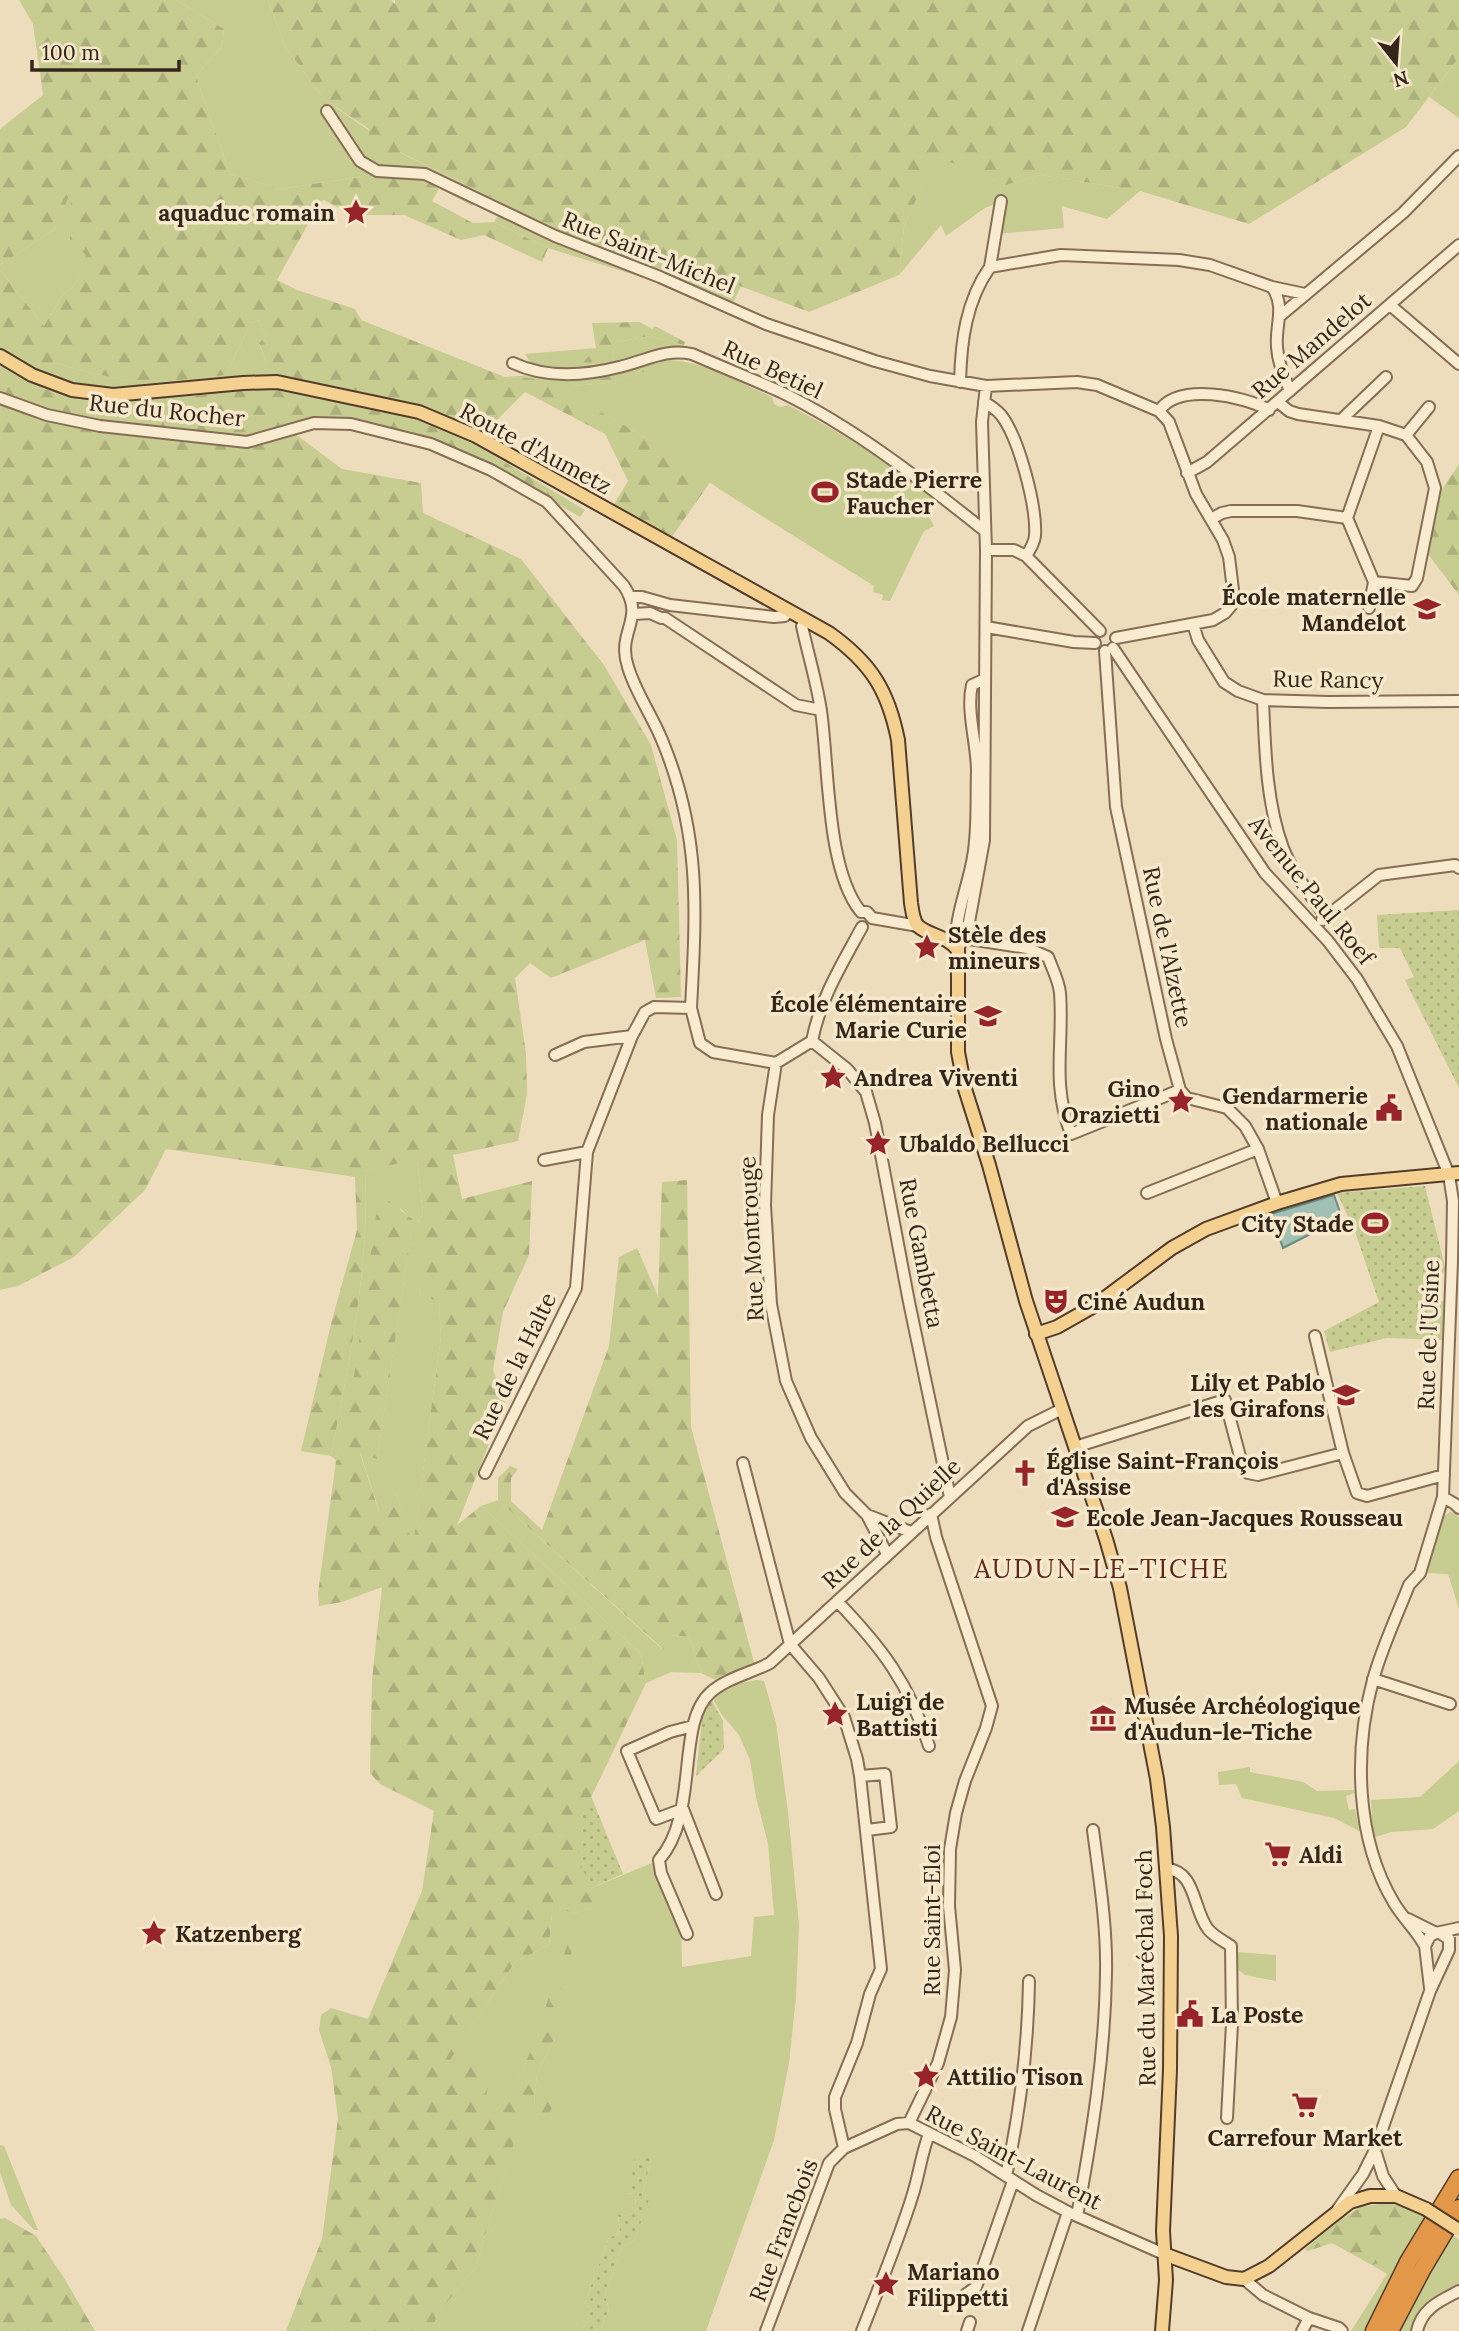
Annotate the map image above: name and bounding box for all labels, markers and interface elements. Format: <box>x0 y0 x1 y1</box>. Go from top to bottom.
scale bar <box>32 28 178 72</box>
north arrow <box>1361 28 1431 98</box>
text: 100 m <box>42 39 100 66</box>
text: N <box>1390 66 1412 93</box>
place icon: aquaduc romain <box>341 197 371 227</box>
place label: aquaduc romain <box>158 198 335 227</box>
street label: Rue Saint-Michel <box>558 204 740 300</box>
street label: Rue Mandelot <box>1245 285 1377 405</box>
street label: Rue Betiel <box>718 333 828 405</box>
street label: Rue du Rocher <box>88 387 246 433</box>
street label: Route d'Aumetz <box>455 396 617 500</box>
place label: Stade Pierre Faucher <box>846 465 982 520</box>
sports icon: Stade Pierre Faucher <box>810 477 840 507</box>
place label: École maternelle Mandelot <box>1222 582 1406 637</box>
school or university icon: École maternelle Mandelot <box>1412 594 1442 624</box>
street label: Rue Rancy <box>1272 664 1385 694</box>
street label: Avenue Paul Roef <box>1242 809 1382 972</box>
street label: Rue de l'Alzette <box>1137 864 1199 1030</box>
place label: Stèle des mineurs <box>948 920 1046 975</box>
place icon: Stèle des mineurs <box>912 932 942 962</box>
place label: École élémentaire Marie Curie <box>770 989 967 1044</box>
school or university icon: École élémentaire Marie Curie <box>973 1001 1003 1031</box>
place icon: Andrea Viventi <box>818 1062 848 1092</box>
place label: Andrea Viventi <box>854 1063 1018 1092</box>
place label: Gino Orazietti <box>1061 1074 1160 1129</box>
place label: Gendarmerie nationale <box>1222 1081 1368 1136</box>
place icon: Gino Orazietti <box>1166 1086 1196 1116</box>
public building icon: Gendarmerie nationale <box>1374 1093 1404 1123</box>
place icon: Ubaldo Bellucci <box>863 1128 893 1158</box>
place label: Ubaldo Bellucci <box>899 1129 1069 1158</box>
street label: Rue Montrouge <box>732 1155 770 1323</box>
street label: Rue Gambetta <box>893 1176 951 1331</box>
sports icon: City Stade <box>1360 1208 1390 1238</box>
place label: City Stade <box>1241 1209 1354 1238</box>
street label: Rue de l'Usine <box>1411 1259 1445 1411</box>
theatre icon: Ciné Audun <box>1041 1286 1071 1316</box>
place label: Ciné Audun <box>1077 1287 1205 1316</box>
street label: Rue de la Halte <box>466 1288 562 1444</box>
place label: Lily et Pablo les Girafons <box>1190 1368 1325 1423</box>
school or university icon: Lily et Pablo les Girafons <box>1331 1380 1361 1410</box>
place label: Église Saint-François d'Assise <box>1046 1446 1279 1501</box>
street label: Rue de la Quielle <box>816 1451 966 1595</box>
church icon: Église Saint-François d'Assise <box>1010 1458 1040 1488</box>
school or university icon: Ecole Jean-Jacques Rousseau <box>1050 1502 1080 1532</box>
place label: Ecole Jean-Jacques Rousseau <box>1086 1503 1403 1532</box>
district label: AUDUN-LE-TICHE <box>973 1552 1230 1585</box>
place label: Luigi de Battisti <box>856 1687 944 1742</box>
place label: Musée Archéologique d'Audun-le-Tiche <box>1124 1691 1360 1746</box>
place icon: Luigi de Battisti <box>820 1699 850 1729</box>
museum icon: Musée Archéologique d'Audun-le-Tiche <box>1088 1703 1118 1733</box>
supermarket icon: Aldi <box>1263 1839 1293 1869</box>
place label: Aldi <box>1299 1840 1343 1869</box>
street label: Rue Saint-Eloi <box>917 1844 946 1996</box>
street label: Rue du Maréchal Foch <box>1128 1849 1162 2087</box>
place icon: Katzenberg <box>139 1918 169 1948</box>
place label: Katzenberg <box>175 1919 302 1948</box>
public building icon: La Poste <box>1175 1999 1205 2029</box>
place label: La Poste <box>1211 2000 1303 2029</box>
place icon: Attilio Tison <box>911 2061 941 2091</box>
place label: Attilio Tison <box>947 2062 1084 2091</box>
supermarket icon: Carrefour Market <box>1290 2090 1320 2120</box>
street label: Rue Saint-Laurent <box>921 2098 1107 2216</box>
place label: Carrefour Market <box>1208 2123 1403 2152</box>
street label: Rue Francbois <box>742 2154 824 2306</box>
place label: Mariano Filippetti <box>907 2257 1009 2312</box>
place icon: Mariano Filippetti <box>871 2269 901 2299</box>

